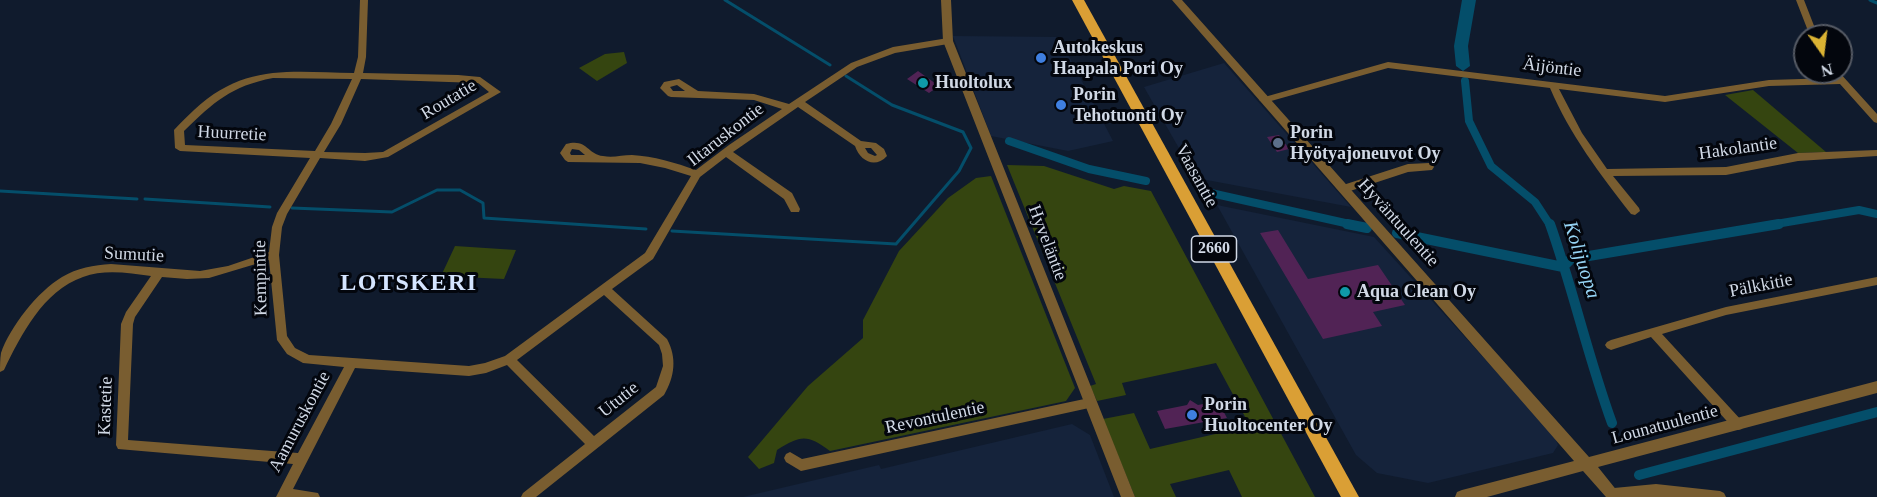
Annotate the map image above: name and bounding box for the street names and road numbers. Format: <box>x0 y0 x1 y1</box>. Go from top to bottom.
street label: Äijöntie <box>1521 54 1583 82</box>
street label: Routatie <box>417 75 481 125</box>
street label: Iltaruskontie <box>684 98 768 172</box>
street label: Huurretie <box>197 121 267 147</box>
street label: Hakolantie <box>1697 133 1779 165</box>
street label: Vaasantie <box>1170 141 1222 211</box>
street label: Hyväntuulentie <box>1353 175 1443 271</box>
street label: Hyveläntie <box>1023 202 1071 284</box>
road number: 2660 <box>1192 236 1236 262</box>
street label: Kempintie <box>250 240 272 316</box>
street label: Sumutie <box>103 243 165 267</box>
street label: Pälkkitie <box>1728 269 1794 303</box>
street label: Aamuruskontie <box>264 368 336 476</box>
street label: Kastetie <box>94 376 118 436</box>
street label: Ututie <box>595 377 643 423</box>
street label: Revontulentie <box>883 397 987 439</box>
street label: Lounatuulentie <box>1610 400 1720 450</box>

